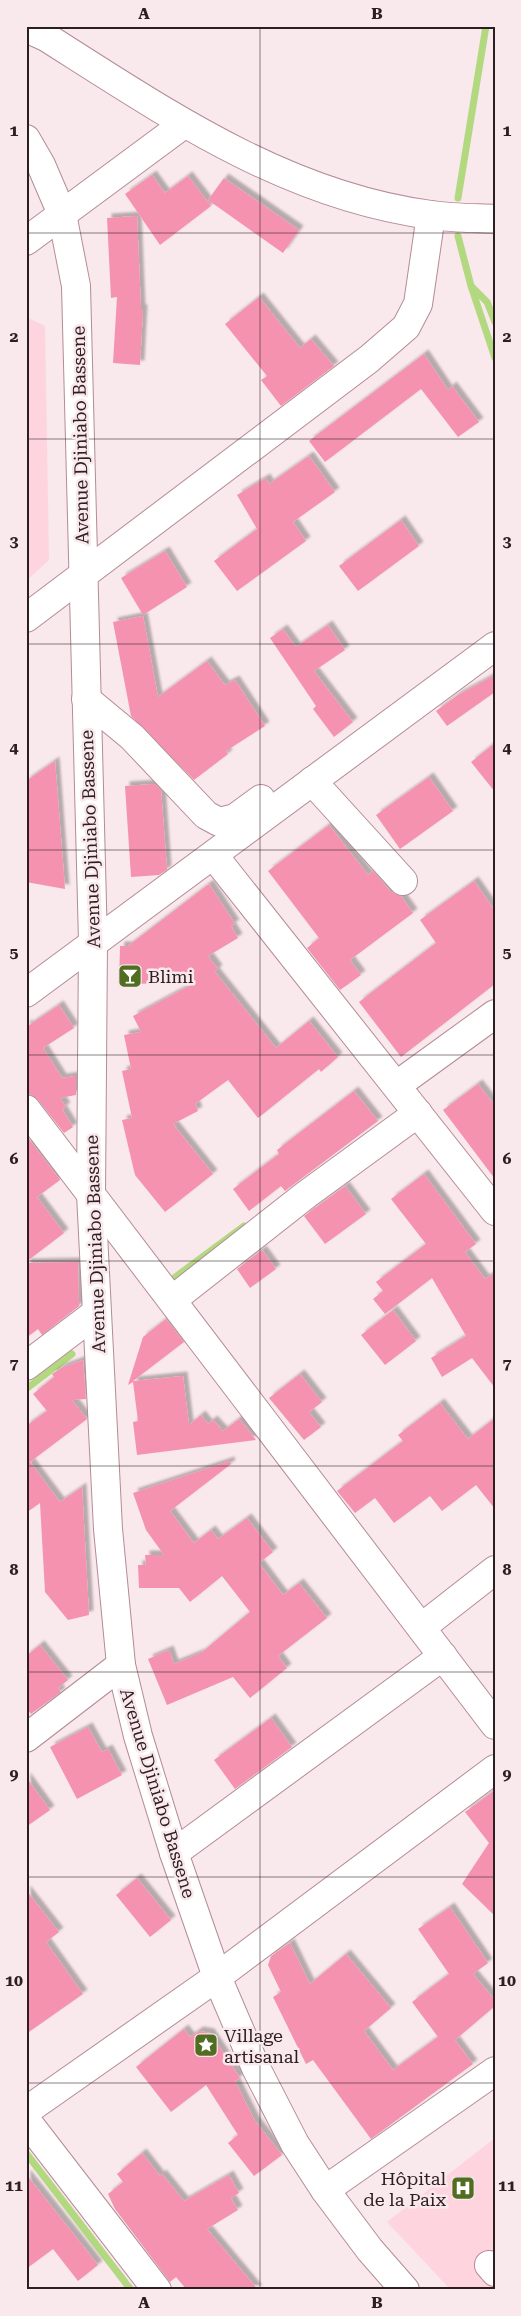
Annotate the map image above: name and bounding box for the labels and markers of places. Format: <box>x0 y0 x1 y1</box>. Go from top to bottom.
bar icon: Blimi <box>117 963 143 989</box>
place label: Blimi <box>148 966 194 987</box>
place label: Village artisanal <box>224 2025 300 2067</box>
place icon: Village artisanal <box>193 2032 219 2058</box>
place label: Hôpital de la Paix <box>363 2168 447 2210</box>
hospital icon: Hôpital de la Paix <box>450 2175 476 2201</box>

